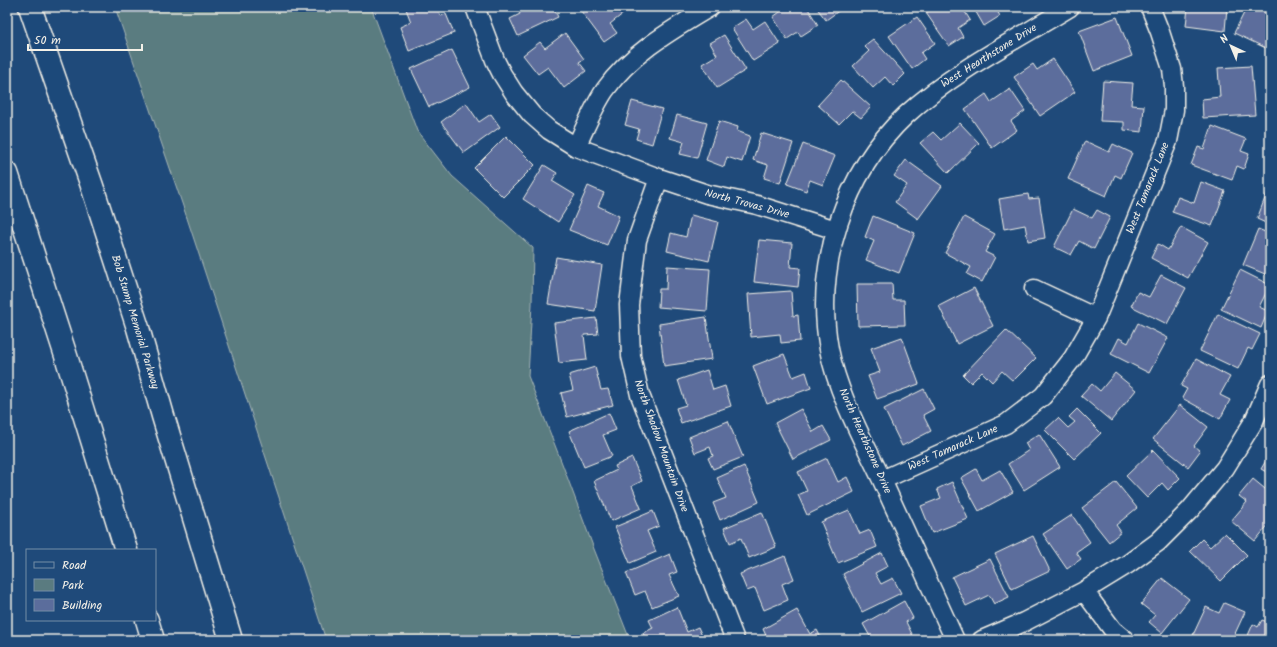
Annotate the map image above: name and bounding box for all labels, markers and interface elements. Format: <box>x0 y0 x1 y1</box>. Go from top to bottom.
street label: West Hearthstone Drive <box>937 19 1041 93</box>
scale bar <box>28 26 142 52</box>
north arrow <box>1211 26 1251 66</box>
text: 50 m <box>34 31 61 50</box>
text: N <box>1216 31 1234 48</box>
street label: West Tamarack Lane <box>1121 140 1175 236</box>
street label: North Trovas Drive <box>703 184 791 224</box>
street label: Bob Stump Memorial Parkway <box>106 253 164 392</box>
street label: North Shadow Mountain Drive <box>629 377 693 515</box>
street label: North Hearthstone Drive <box>834 385 896 497</box>
street label: West Tamarack Lane <box>905 420 1001 476</box>
legend <box>26 549 156 621</box>
text: Road <box>62 556 87 575</box>
text: Park <box>62 576 84 595</box>
text: Building <box>62 596 102 615</box>

